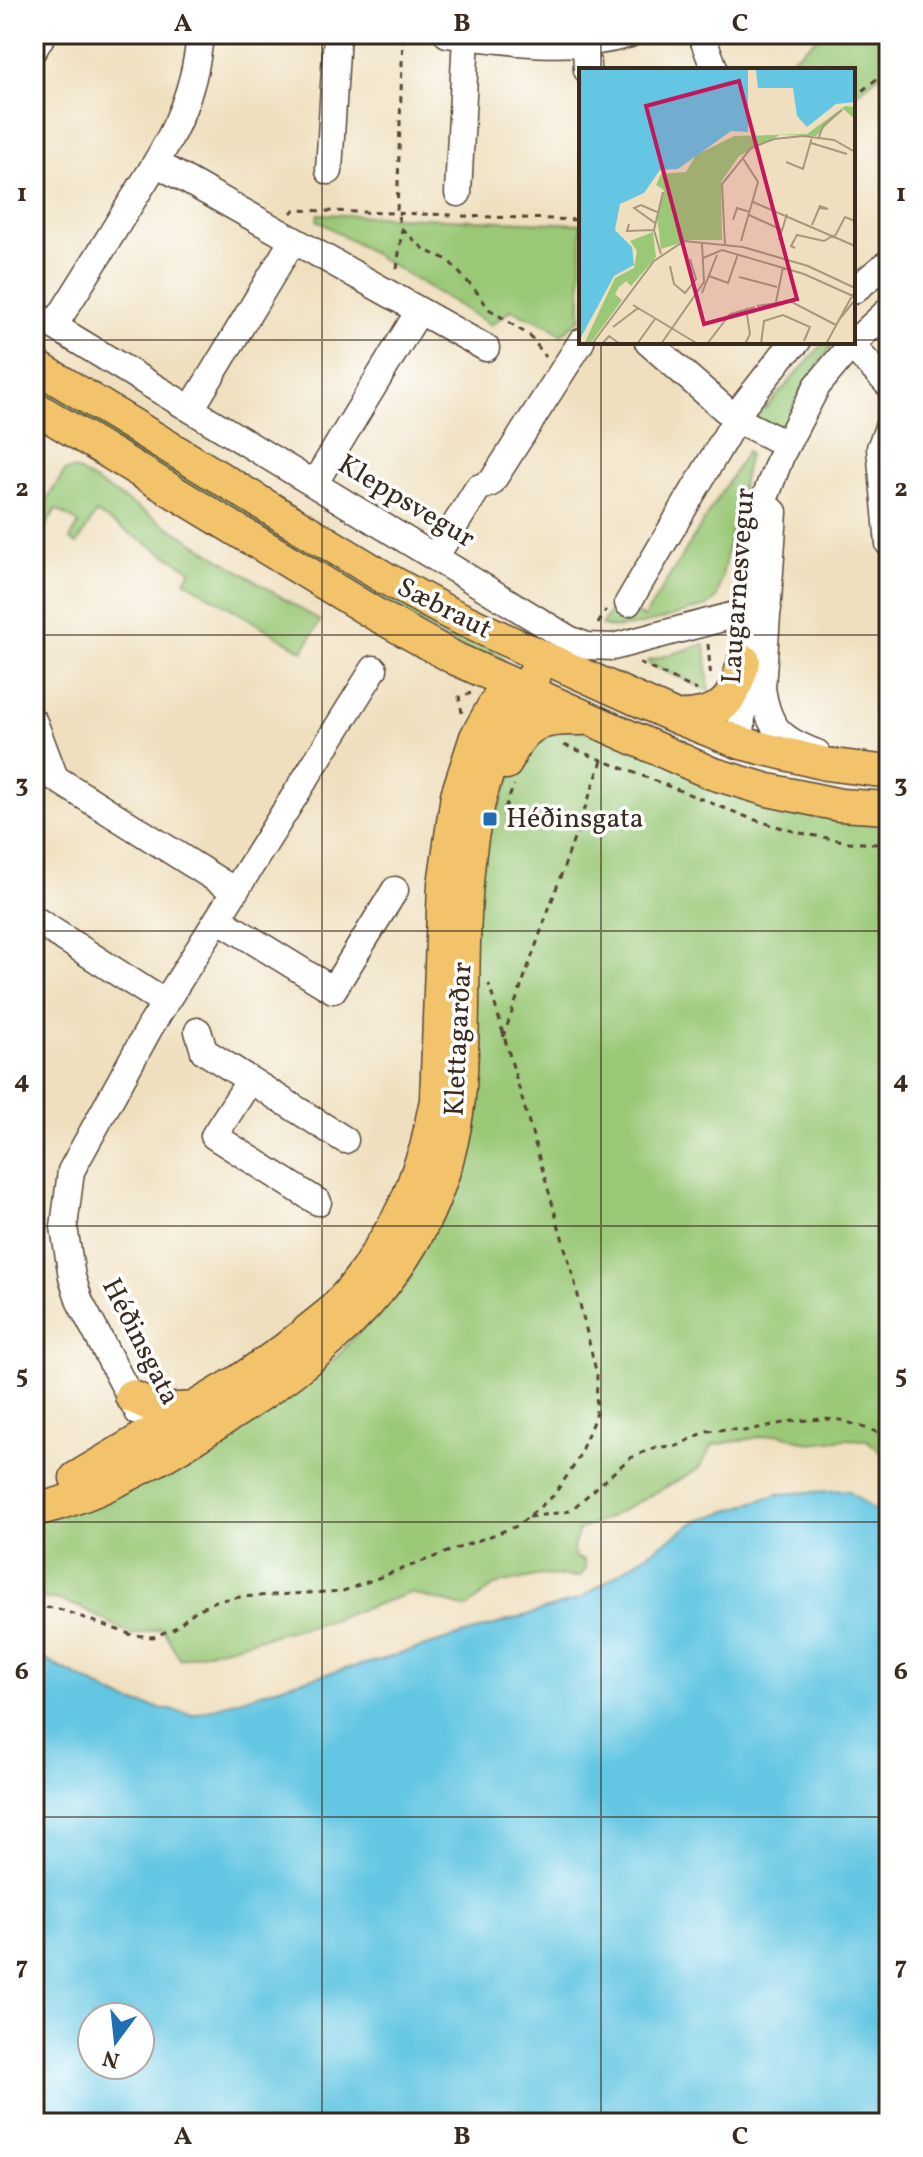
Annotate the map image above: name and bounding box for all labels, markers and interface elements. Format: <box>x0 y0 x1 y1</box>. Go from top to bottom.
text: A <box>174 6 193 42</box>
text: B <box>453 6 471 42</box>
text: C <box>732 6 748 42</box>
inset map <box>579 68 855 344</box>
text: 1 <box>17 176 27 212</box>
text: 1 <box>896 176 906 212</box>
street label: Kleppsvegur <box>330 446 482 558</box>
text: 2 <box>15 471 29 507</box>
text: 2 <box>894 471 908 507</box>
street label: Laugarnesvegur <box>713 486 765 685</box>
street label: Sæbraut <box>390 569 498 649</box>
text: 3 <box>15 767 29 803</box>
text: 3 <box>894 767 908 803</box>
place label: Héðinsgata <box>506 800 644 839</box>
marker: Héðinsgata <box>481 810 499 828</box>
street label: Klettagarðar <box>435 961 483 1117</box>
text: 4 <box>14 1063 30 1099</box>
text: 4 <box>893 1063 909 1099</box>
street label: Héðinsgata <box>91 1272 189 1412</box>
text: 5 <box>16 1358 28 1394</box>
text: 5 <box>895 1358 907 1394</box>
text: 6 <box>15 1654 29 1690</box>
text: 6 <box>894 1654 908 1690</box>
text: 7 <box>16 1949 28 1985</box>
text: 7 <box>895 1949 907 1985</box>
north arrow <box>76 2001 156 2081</box>
text: N <box>100 2041 123 2075</box>
text: A <box>174 2119 193 2155</box>
text: B <box>453 2119 471 2155</box>
text: C <box>732 2119 748 2155</box>

